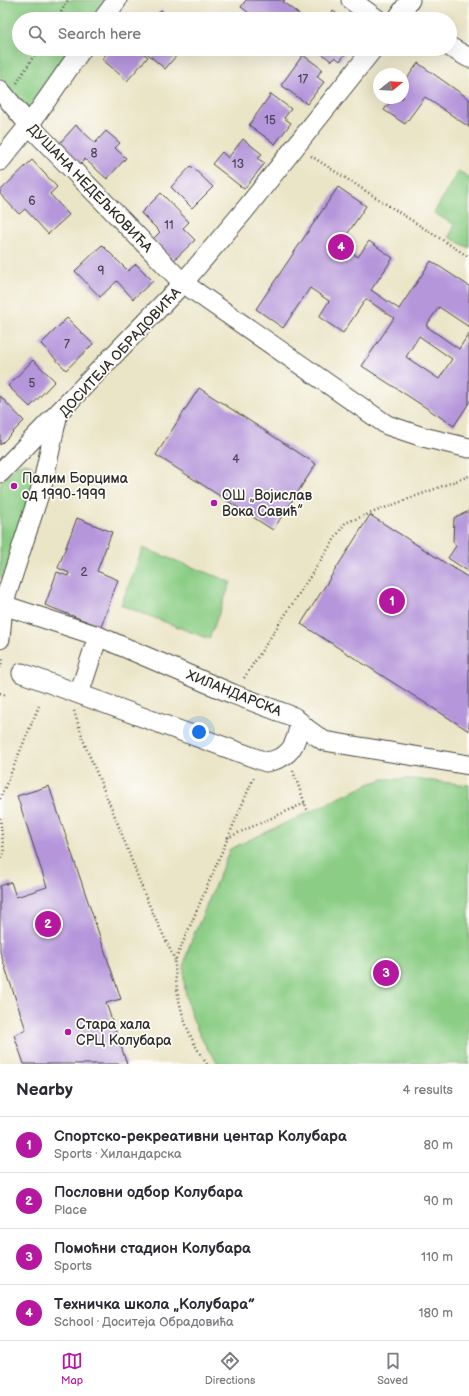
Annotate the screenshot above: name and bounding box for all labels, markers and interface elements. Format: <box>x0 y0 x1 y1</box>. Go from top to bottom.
search box <box>12 12 457 56</box>
icon: search <box>26 23 48 45</box>
text: Search here <box>58 25 141 44</box>
north arrow <box>373 68 409 104</box>
house number: 17 <box>298 72 308 87</box>
house number: 15 <box>264 113 276 128</box>
street label: ДУШАНА НЕДЕЉКОВИЋА <box>24 120 156 256</box>
house number: 8 <box>91 146 98 161</box>
house number: 13 <box>232 157 244 172</box>
house number: 6 <box>28 194 36 209</box>
house number: 11 <box>164 218 174 233</box>
pin: 4 <box>328 232 354 262</box>
house number: 9 <box>98 264 105 279</box>
street label: ДОСИТЕЈА ОБРАДОВИЋА <box>56 283 185 420</box>
house number: 7 <box>64 337 70 352</box>
house number: 5 <box>29 376 36 391</box>
house number: 4 <box>232 452 240 467</box>
place label: Палим Борцима од 1990-1999 <box>22 470 129 503</box>
marker: Палим Борцима од 1990-1999 <box>9 481 19 491</box>
place label: ОШ „Војислав Вока Савић” <box>222 487 313 520</box>
marker: ОШ „Војислав Вока Савић” <box>209 498 219 508</box>
house number: 2 <box>80 565 88 580</box>
pin: 1 <box>379 586 405 616</box>
street label: ХИЛАНДАРСКА <box>184 666 284 720</box>
your location <box>189 722 209 742</box>
pin: 2 <box>35 909 61 939</box>
pin: 3 <box>373 958 399 988</box>
place label: Стара хала СРЦ Колубара <box>76 1016 172 1049</box>
marker: Стара хала СРЦ Колубара <box>63 1027 73 1037</box>
text: Nearby <box>16 1080 73 1100</box>
text: 4 results <box>403 1082 453 1098</box>
text: Спортско-рекреативни центар Колубара <box>54 1127 347 1146</box>
text: 1 <box>26 1137 32 1153</box>
text: 80 m <box>424 1137 453 1153</box>
text: Sports · Хиландарска <box>54 1146 182 1162</box>
text: Пословни одбор Колубара <box>54 1183 243 1202</box>
text: 2 <box>25 1193 33 1209</box>
text: 90 m <box>424 1193 453 1209</box>
text: Place <box>54 1202 87 1218</box>
text: Помоћни стадион Колубара <box>54 1239 251 1258</box>
text: 3 <box>25 1249 33 1265</box>
text: 110 m <box>421 1249 453 1265</box>
text: Sports <box>54 1258 92 1274</box>
text: Техничка школа „Колубара” <box>54 1295 255 1314</box>
text: 4 <box>25 1305 33 1321</box>
text: 180 m <box>418 1305 453 1321</box>
text: School · Доситеја Обрадовића <box>54 1314 234 1330</box>
tab: Map <box>61 1350 83 1387</box>
tab: Directions <box>205 1350 255 1387</box>
tab: Saved <box>377 1350 408 1387</box>

